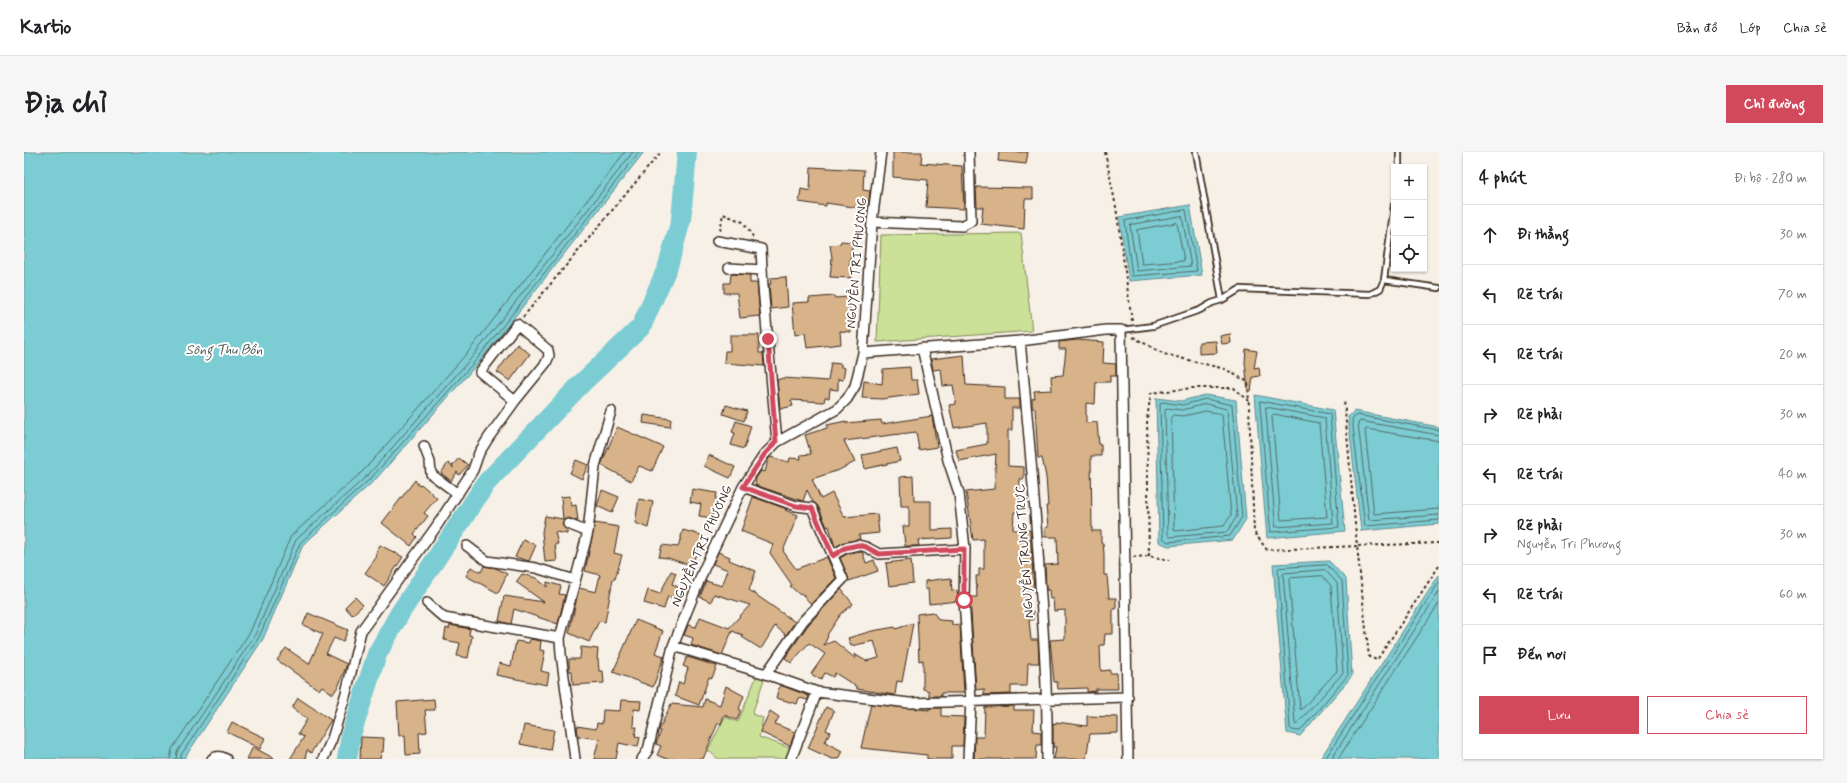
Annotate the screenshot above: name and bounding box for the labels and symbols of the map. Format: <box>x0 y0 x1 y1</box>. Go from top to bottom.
street label: NGUYỄN TRI PHƯƠNG <box>842 196 871 329</box>
route end <box>759 330 777 348</box>
water label: Sông Thu Bồn <box>185 341 263 361</box>
street label: NGUYỄN TRI PHƯƠNG <box>667 482 737 610</box>
street label: NGUYỄN TRUNG TRỰC <box>1011 483 1038 619</box>
route start <box>955 591 973 609</box>

